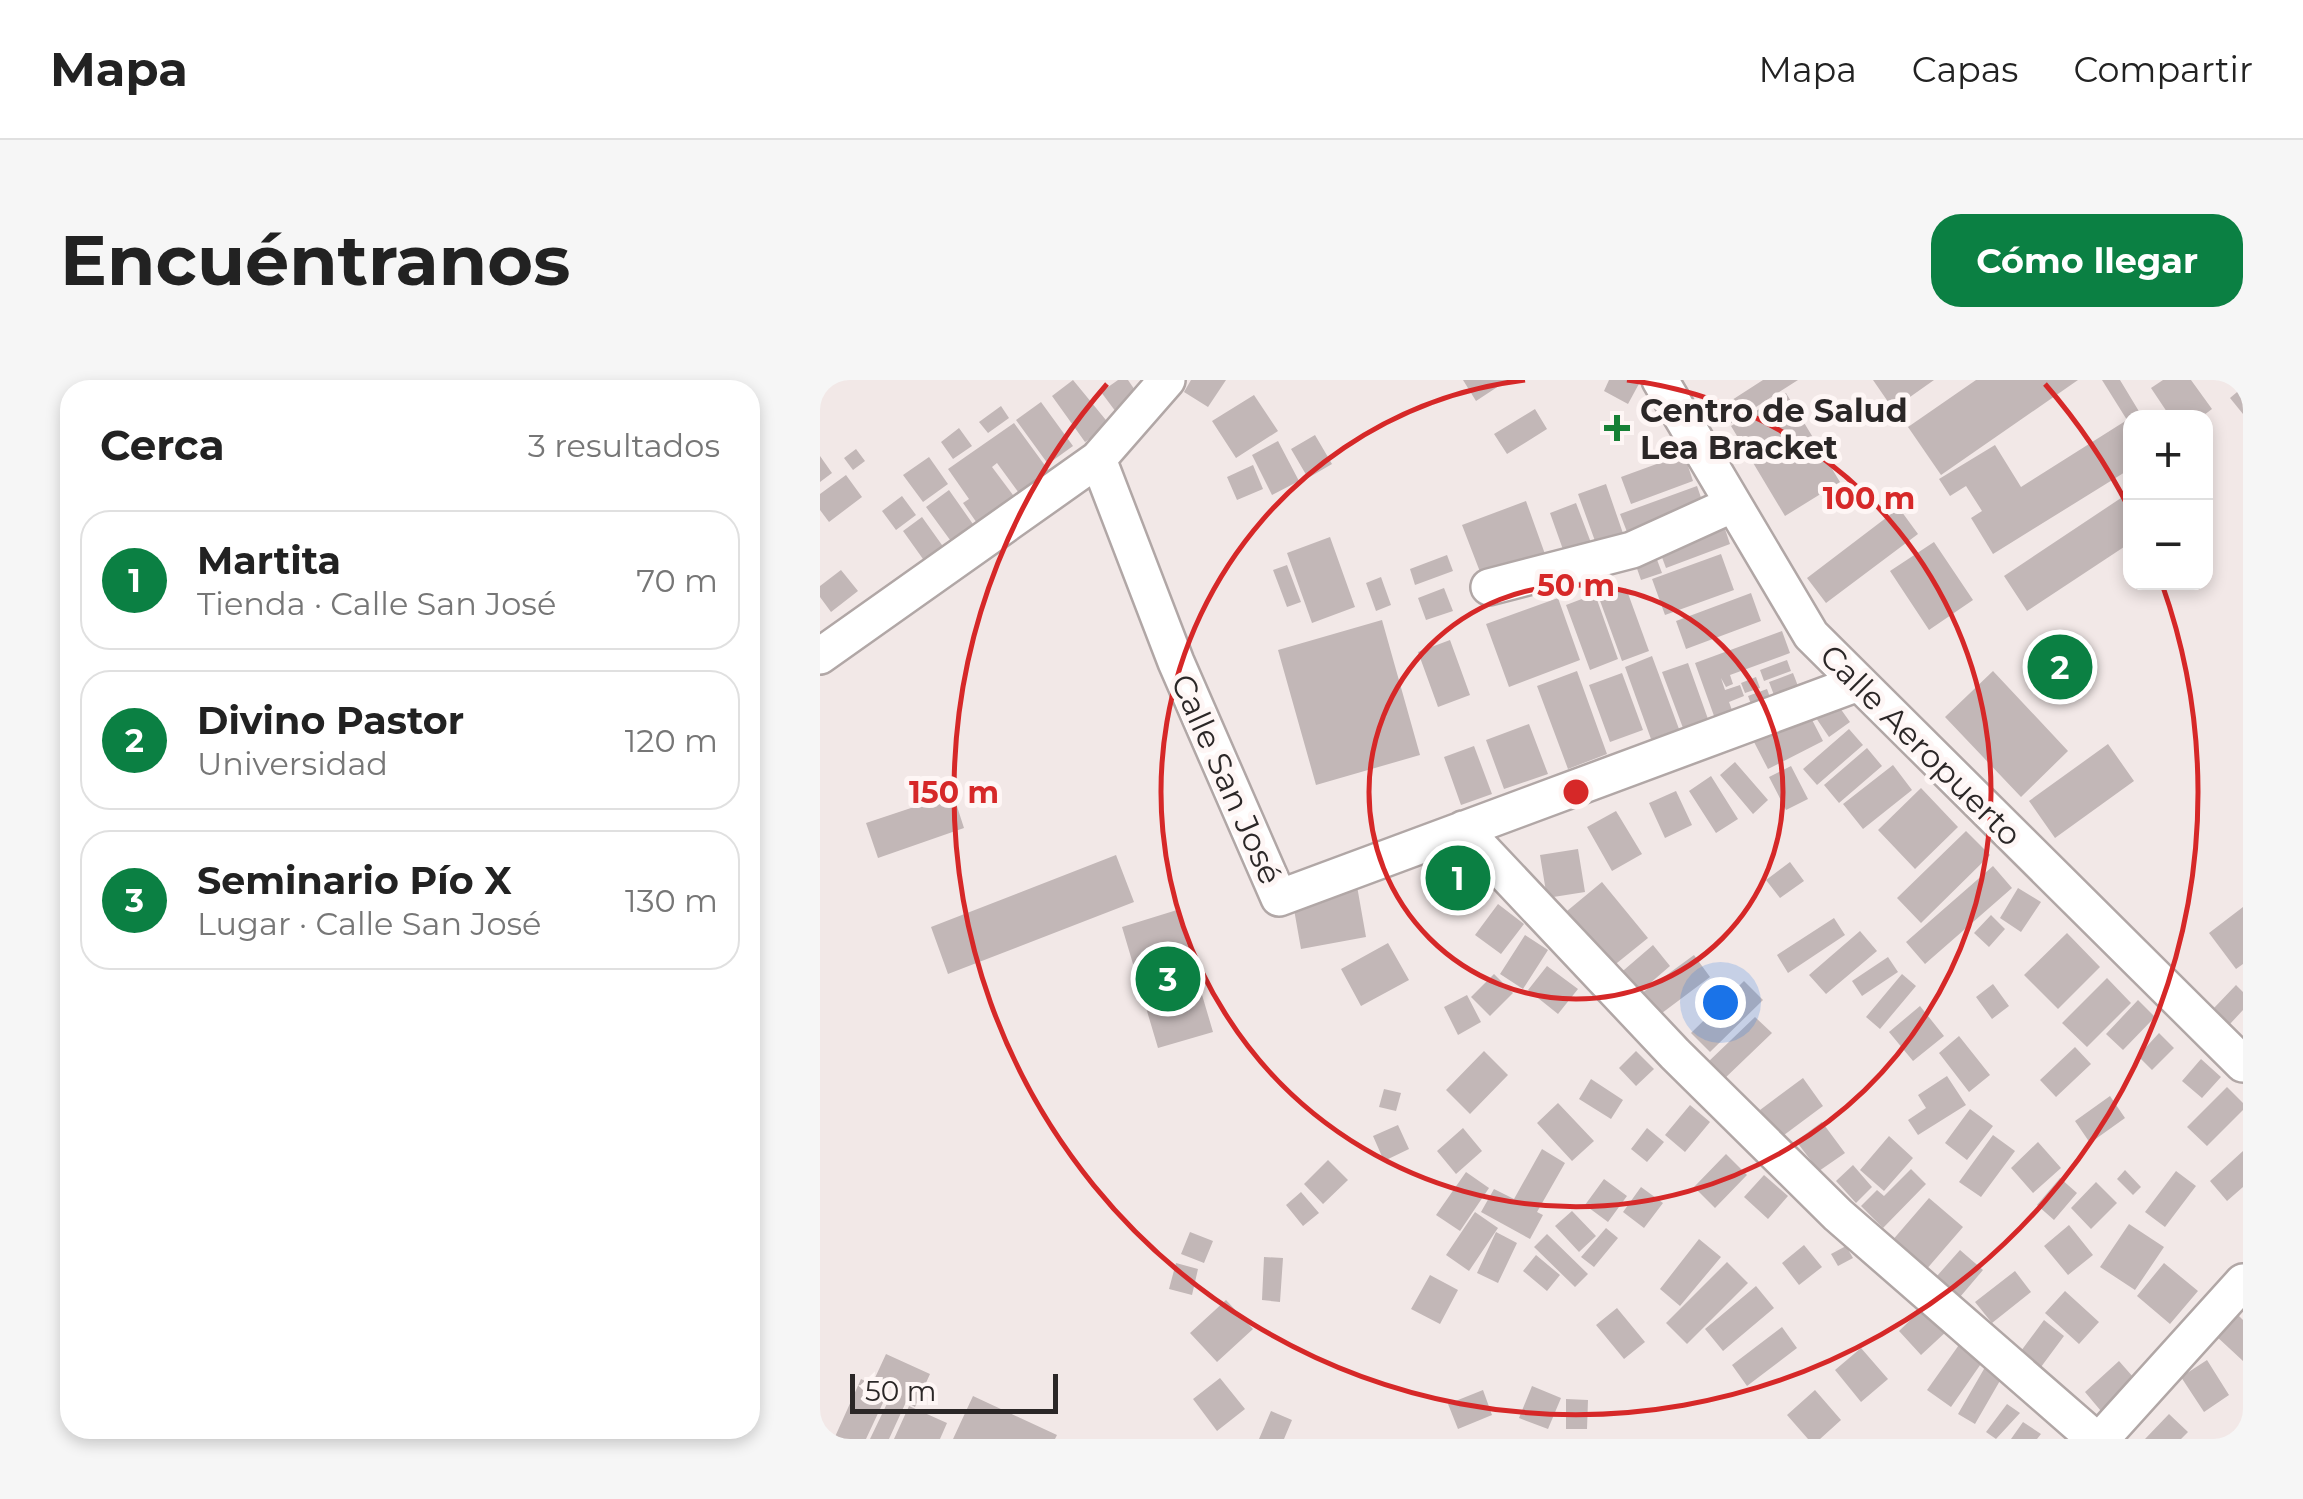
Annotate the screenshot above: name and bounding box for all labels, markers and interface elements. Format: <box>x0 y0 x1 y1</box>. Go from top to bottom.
text: Mapa <box>50 40 188 98</box>
text: Mapa <box>1759 48 1857 91</box>
text: Capas <box>1912 48 2018 91</box>
text: Compartir <box>2073 48 2253 91</box>
button: Cómo llegar <box>1931 214 2243 307</box>
text: Encuéntranos <box>60 217 570 303</box>
place label: Centro de Salud Lea Bracket <box>1640 391 1908 467</box>
map controls <box>2123 410 2213 590</box>
button: + <box>2123 410 2213 500</box>
marker: Centro de Salud Lea Bracket <box>1604 415 1630 441</box>
text: Cerca <box>100 419 225 471</box>
text: 3 resultados <box>528 426 720 465</box>
text: 100 m <box>1823 480 1915 517</box>
button: − <box>2123 500 2213 590</box>
text: Martita <box>197 537 341 584</box>
text: 1 <box>128 561 141 600</box>
text: 70 m <box>636 561 718 600</box>
text: 50 m <box>1537 567 1615 604</box>
text: Tienda · Calle San José <box>197 584 556 623</box>
pin: 2 <box>2028 630 2092 704</box>
street label: Calle Aeropuerto <box>1812 636 2030 854</box>
street label: Calle San José <box>1163 668 1291 890</box>
text: Divino Pastor <box>197 697 464 744</box>
text: 2 <box>125 721 144 760</box>
text: 120 m <box>625 721 718 760</box>
text: Universidad <box>197 744 388 783</box>
text: 150 m <box>909 774 999 811</box>
centre of rings <box>1558 774 1594 810</box>
pin: 1 <box>1426 840 1490 916</box>
text: Seminario Pío X <box>197 857 512 904</box>
text: 3 <box>125 881 144 920</box>
text: 130 m <box>625 881 718 920</box>
text: Lugar · Calle San José <box>197 904 541 943</box>
pin: 3 <box>1136 942 1200 1016</box>
your location <box>1695 977 1746 1028</box>
scale bar <box>850 1369 1058 1414</box>
text: 50 m <box>865 1374 936 1408</box>

